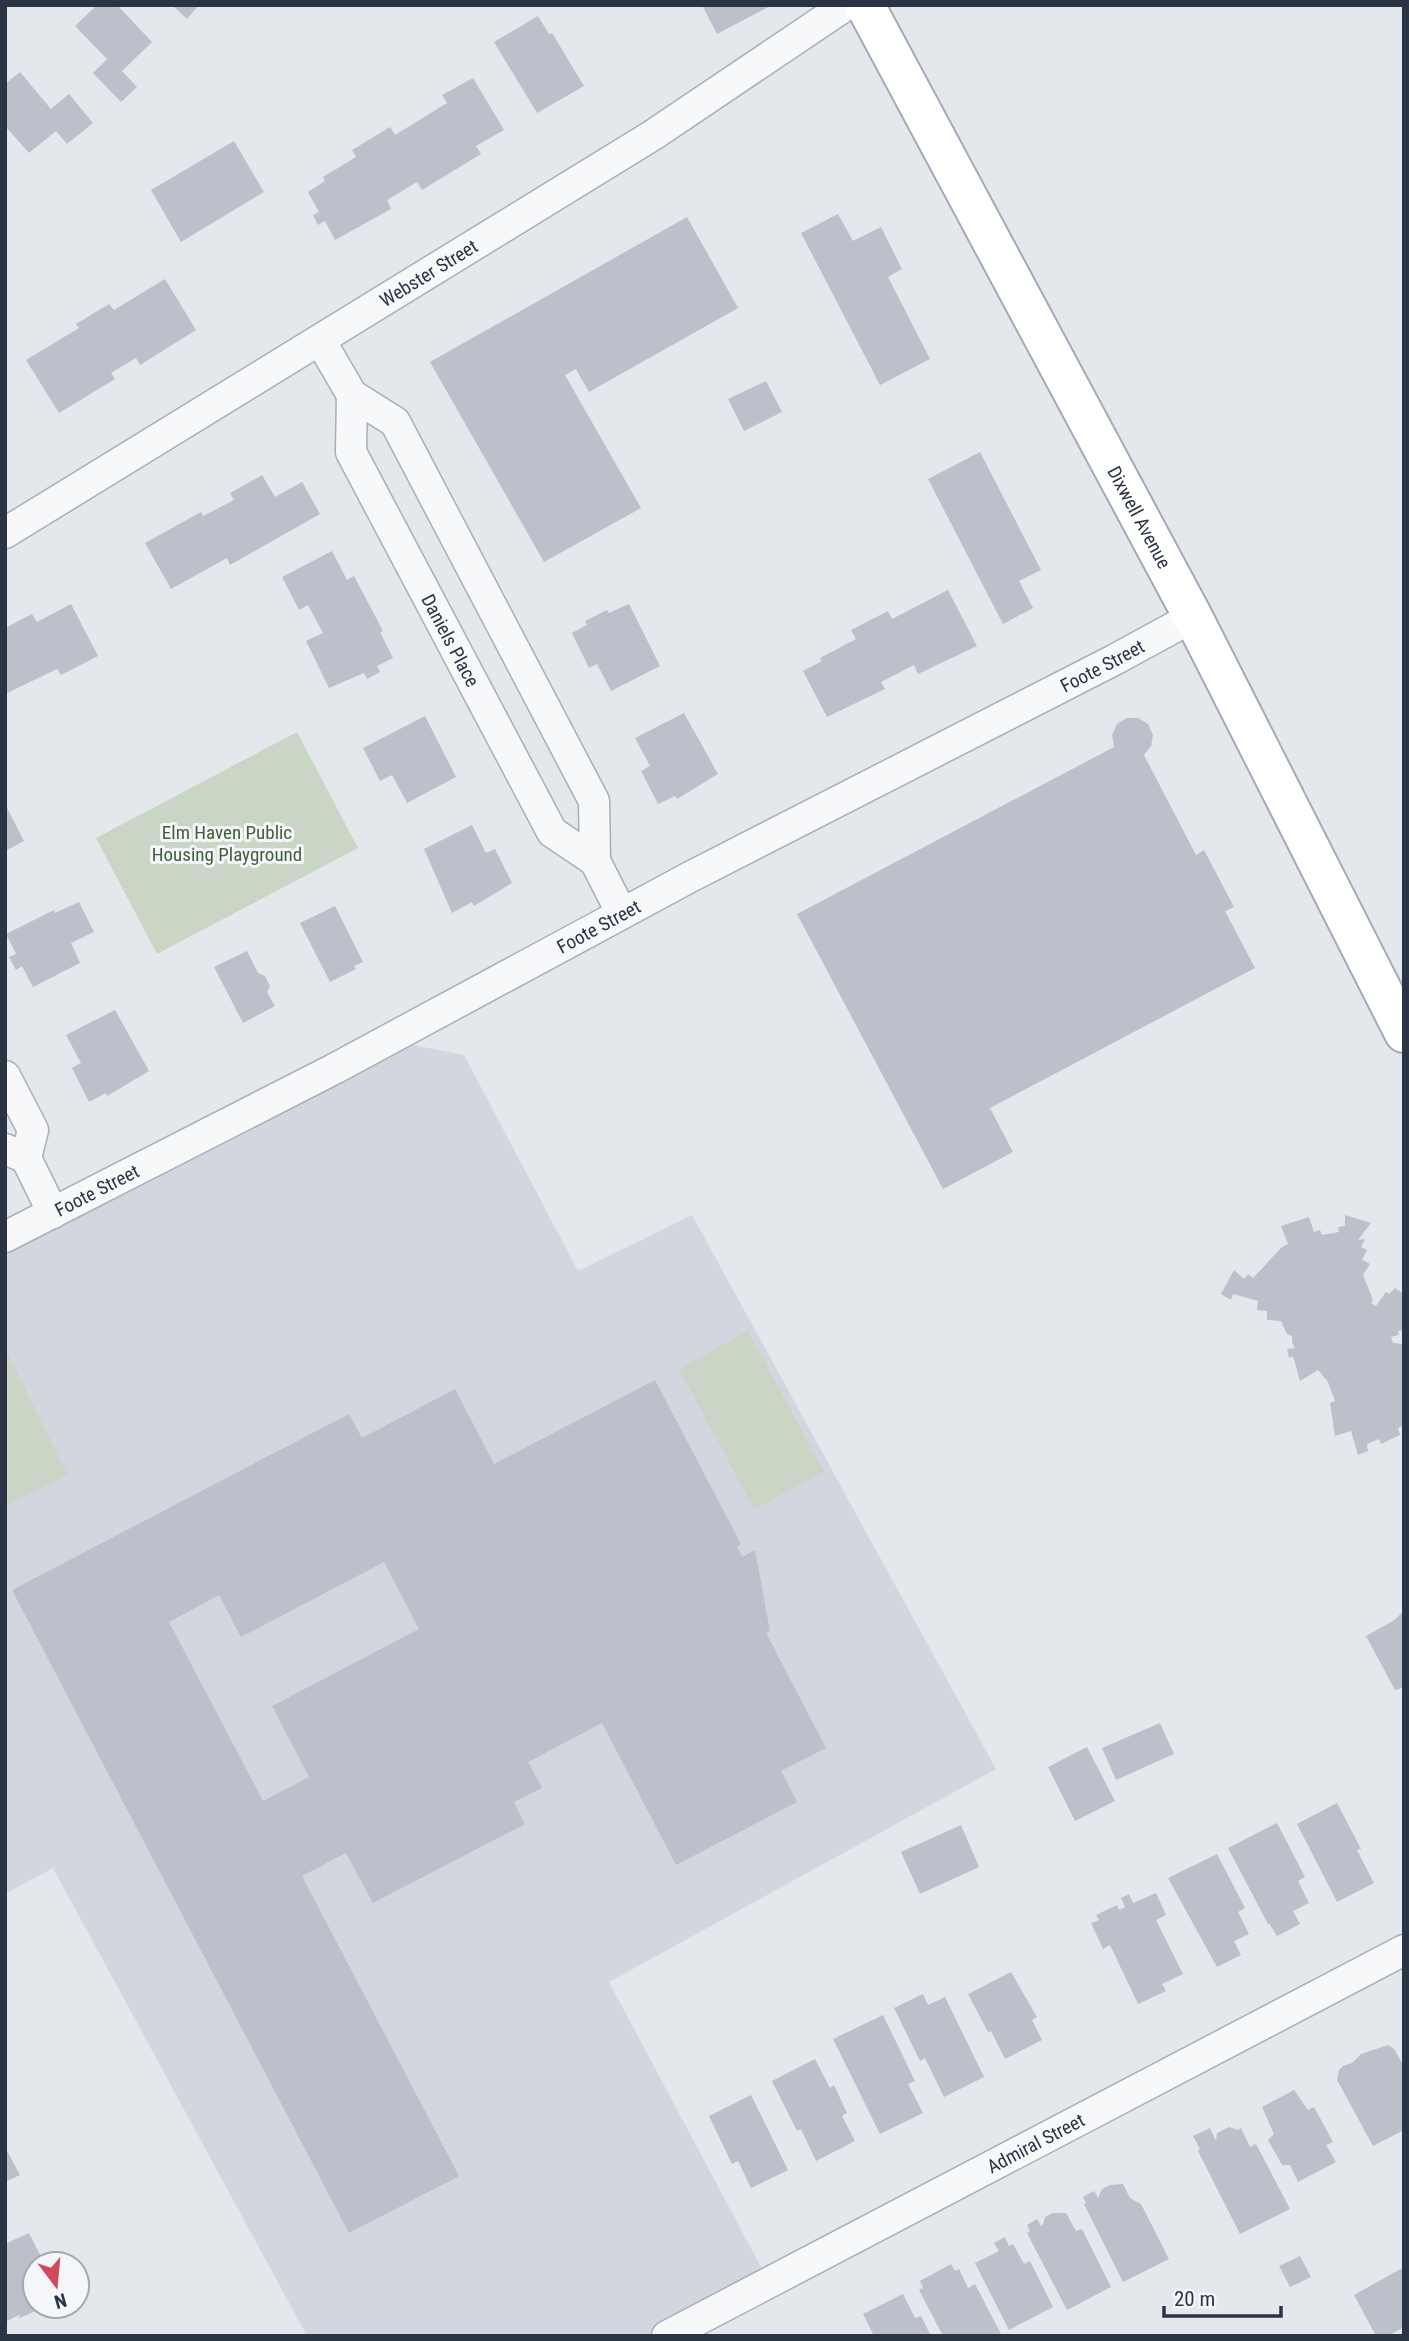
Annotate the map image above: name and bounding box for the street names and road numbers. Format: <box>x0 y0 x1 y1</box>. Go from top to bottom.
street label: Webster Street <box>375 234 482 312</box>
street label: Dixwell Avenue <box>1103 462 1176 572</box>
street label: Daniels Place <box>417 590 485 691</box>
street label: Foote Street <box>1056 634 1148 697</box>
street label: Foote Street <box>553 894 644 958</box>
street label: Foote Street <box>51 1159 143 1221</box>
street label: Admiral Street <box>983 2108 1088 2178</box>

